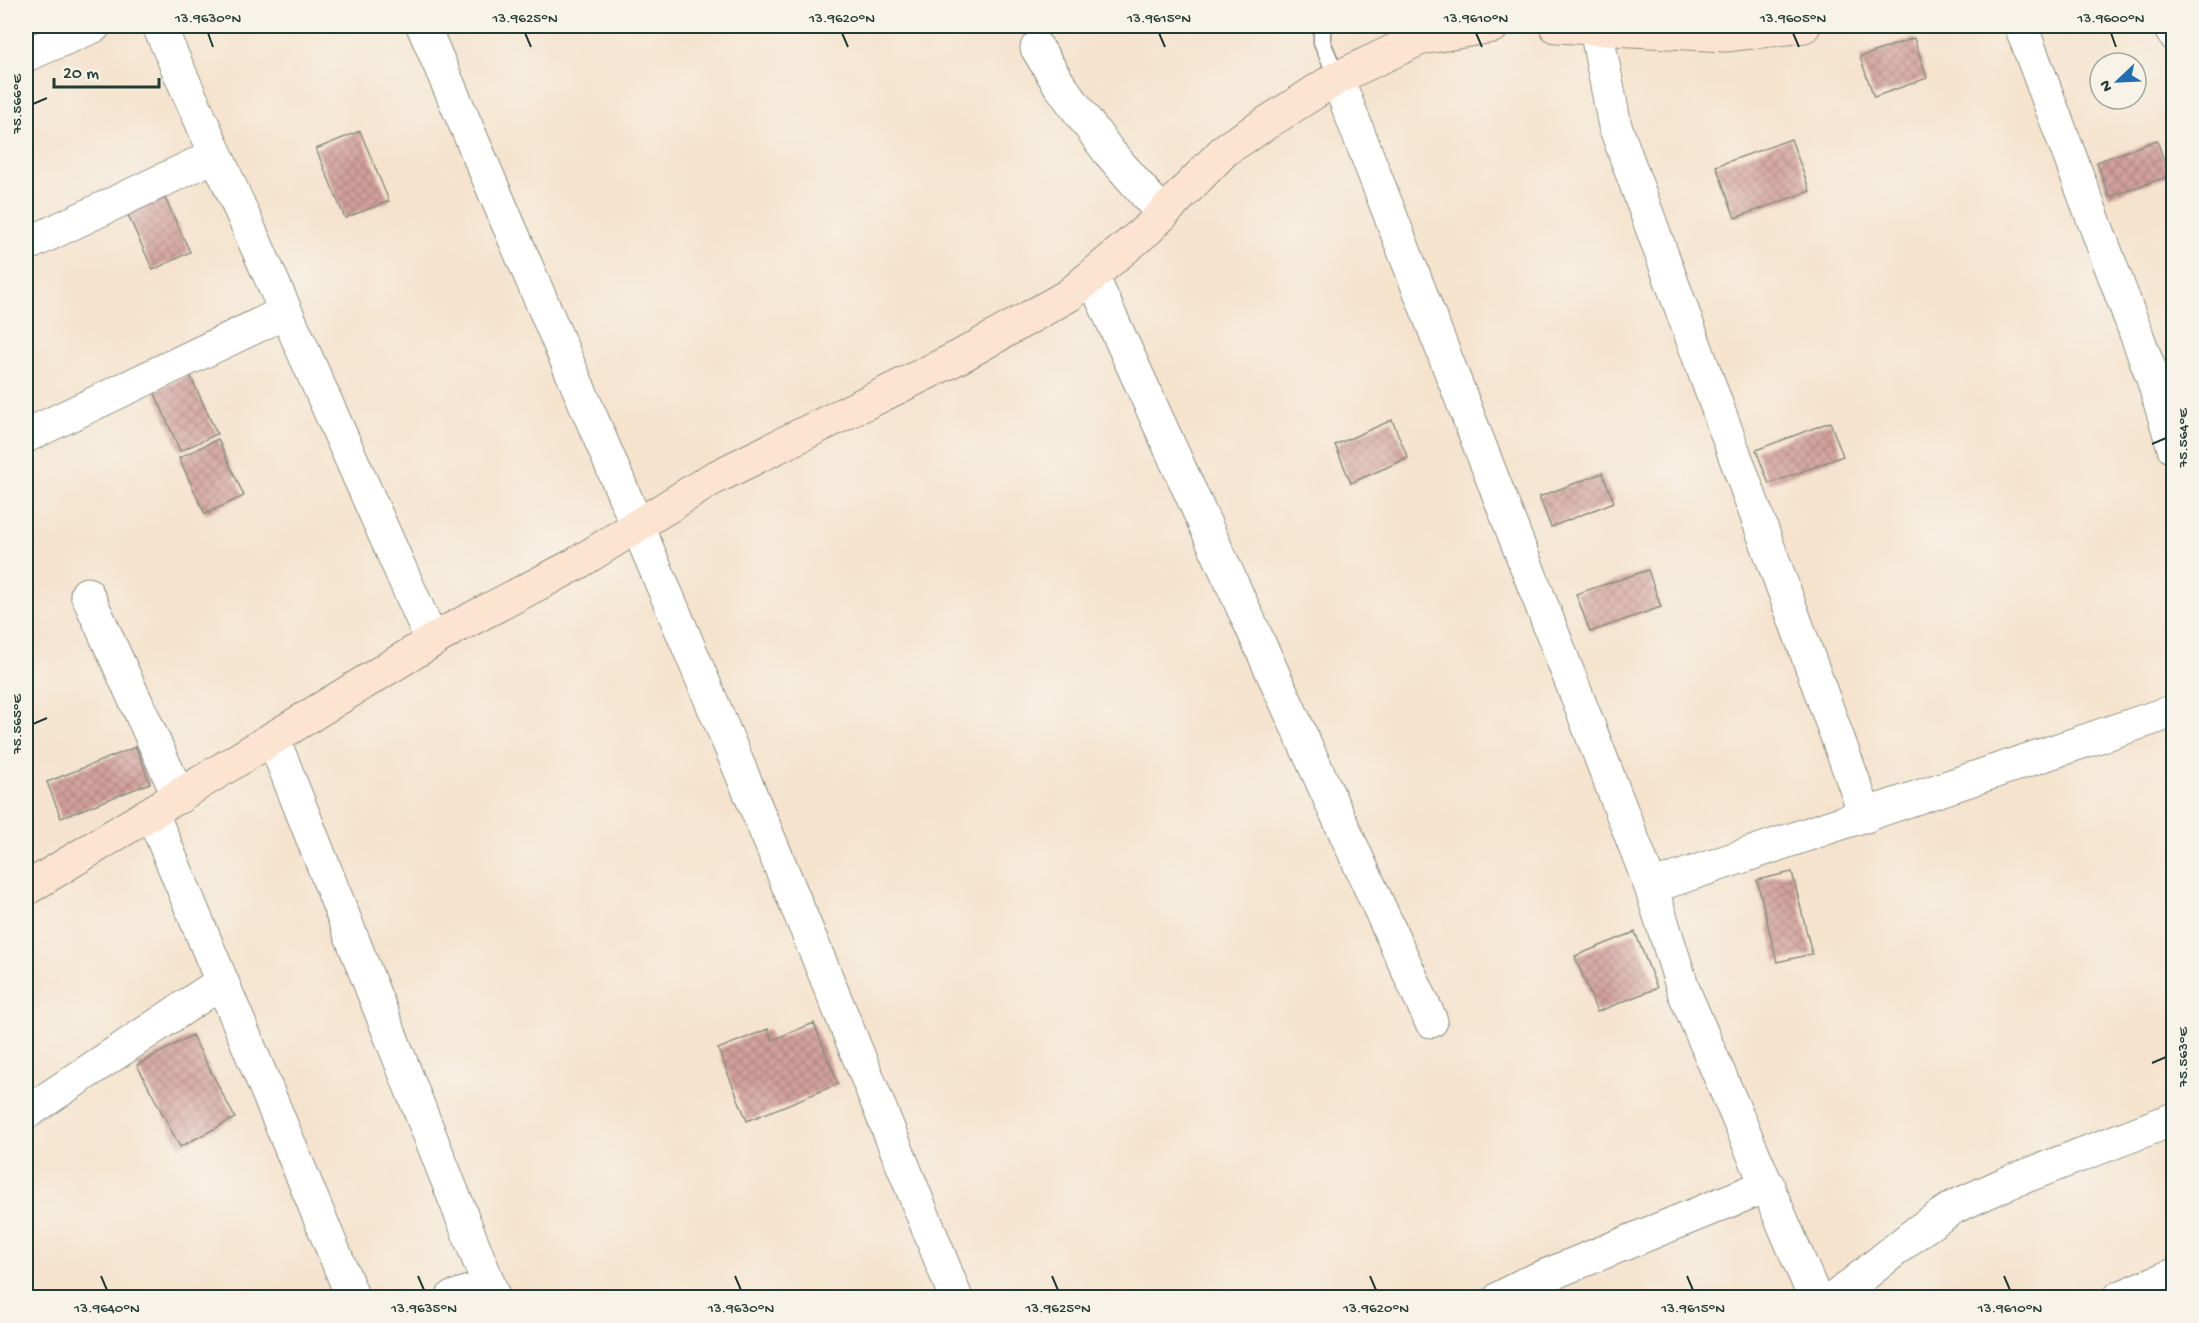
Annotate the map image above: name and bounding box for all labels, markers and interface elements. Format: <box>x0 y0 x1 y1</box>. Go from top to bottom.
text: 13.9630°N <box>174 10 241 28</box>
text: 13.9625°N <box>491 10 558 28</box>
text: 13.9620°N <box>808 10 875 28</box>
text: 13.9615°N <box>1126 10 1191 28</box>
text: 13.9610°N <box>1443 10 1509 28</box>
text: 13.9605°N <box>1759 10 1827 28</box>
text: 13.9600°N <box>2076 10 2145 28</box>
scale bar <box>54 51 159 89</box>
north arrow <box>2088 51 2148 111</box>
text: 20 m <box>63 64 99 85</box>
text: 75.566°E <box>9 74 27 135</box>
text: N <box>2096 76 2118 94</box>
text: 75.564°E <box>2175 408 2193 469</box>
text: 75.565°E <box>9 693 27 755</box>
text: 75.563°E <box>2175 1026 2193 1088</box>
text: 13.9640°N <box>73 1300 140 1318</box>
text: 13.9635°N <box>390 1300 457 1318</box>
text: 13.9630°N <box>707 1300 774 1318</box>
text: 13.9625°N <box>1024 1300 1091 1318</box>
text: 13.9620°N <box>1342 1300 1409 1318</box>
text: 13.9615°N <box>1660 1300 1725 1318</box>
text: 13.9610°N <box>1977 1300 2043 1318</box>

